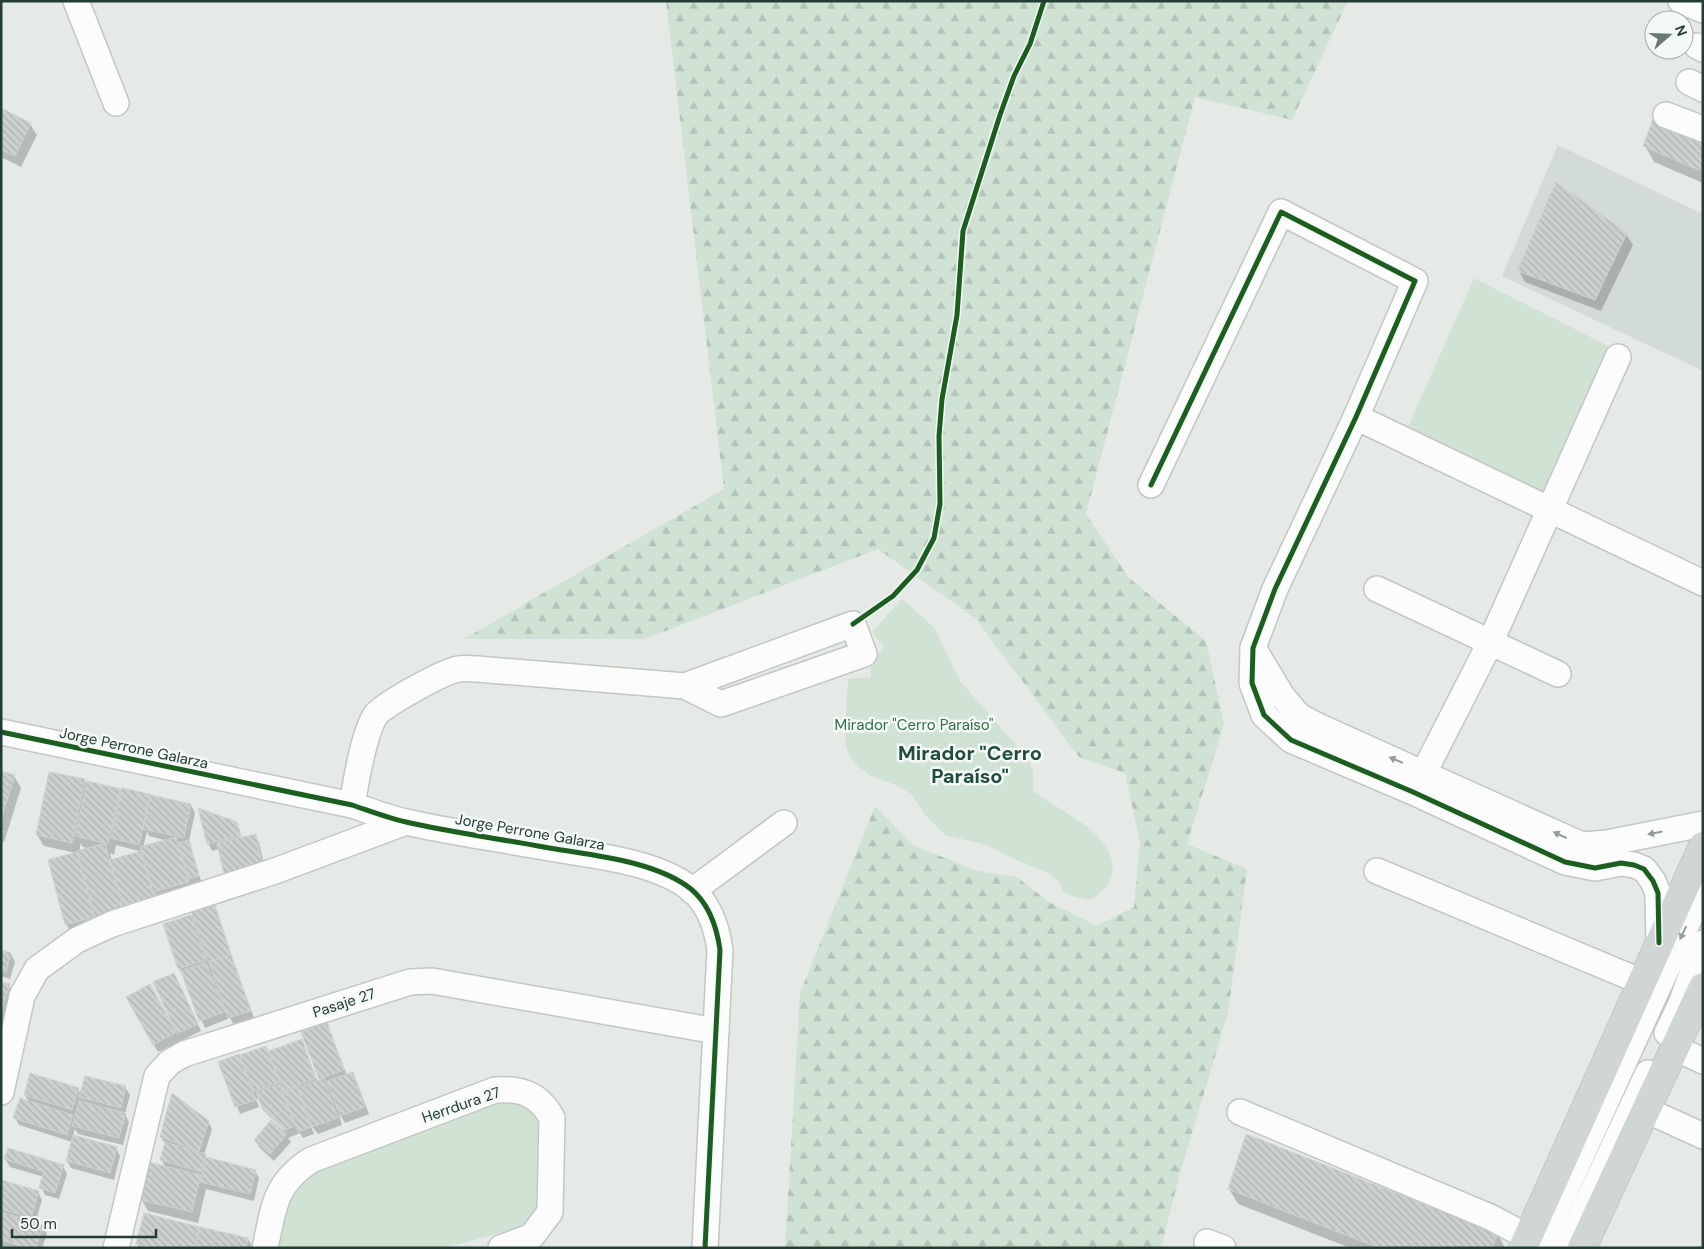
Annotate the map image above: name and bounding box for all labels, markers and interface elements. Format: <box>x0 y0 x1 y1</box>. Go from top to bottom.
north arrow <box>1644 10 1694 60</box>
text: N <box>1671 23 1691 38</box>
park label: Mirador "Cerro Paraíso" <box>835 715 993 735</box>
street label: Jorge Perrone Galarza <box>58 722 210 774</box>
district label: Mirador "Cerro Paraíso" <box>898 740 1042 789</box>
one-way arrow <box>1389 756 1404 764</box>
street label: Jorge Perrone Galarza <box>454 809 606 855</box>
one-way arrow <box>1647 829 1663 837</box>
one-way arrow <box>1553 831 1567 839</box>
one-way arrow <box>1678 926 1686 940</box>
street label: Pasaje 27 <box>310 983 378 1023</box>
street label: Herrdura 27 <box>419 1082 503 1128</box>
scale bar <box>12 1206 156 1238</box>
text: 50 m <box>20 1214 57 1234</box>

